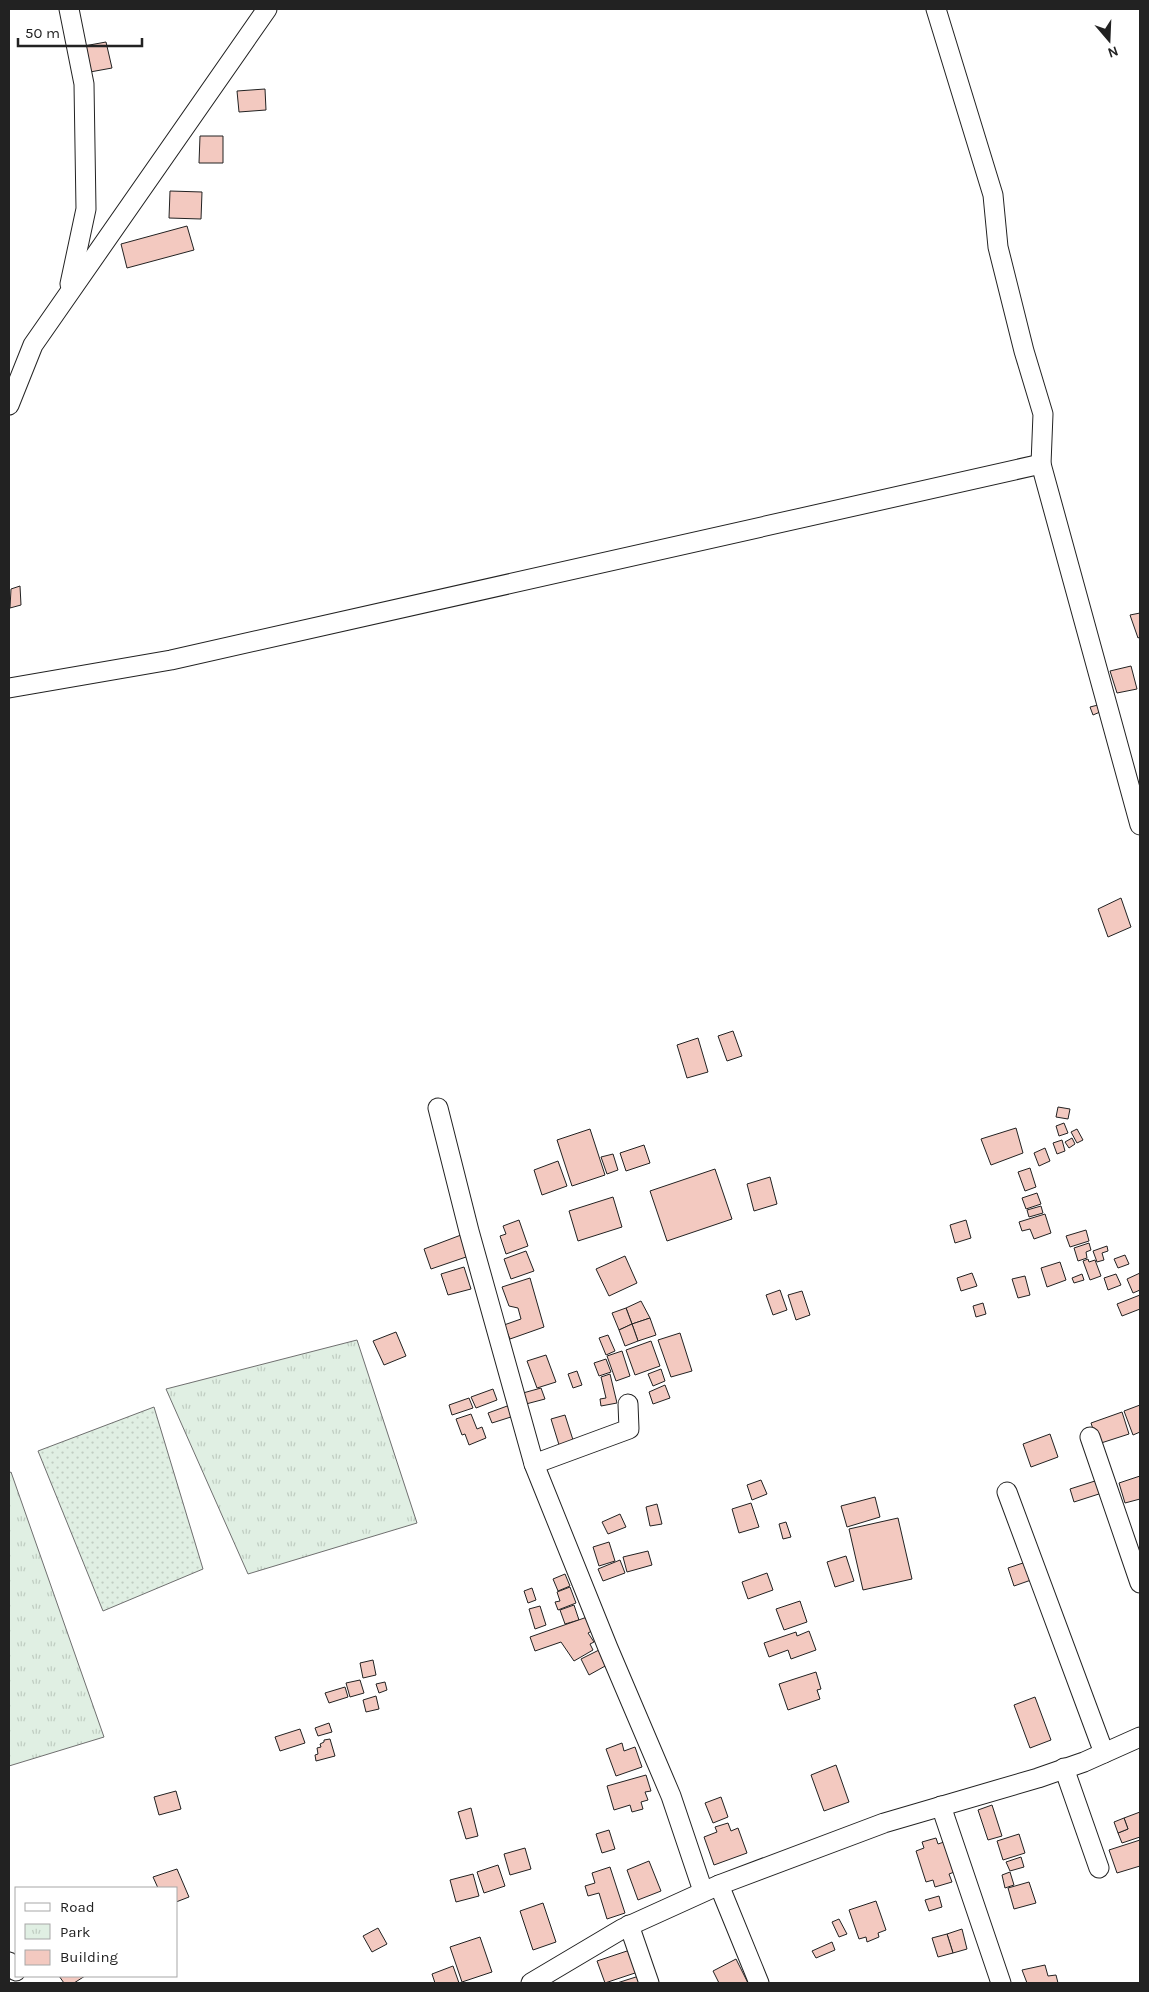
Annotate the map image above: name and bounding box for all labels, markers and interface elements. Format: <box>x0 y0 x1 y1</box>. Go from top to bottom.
scale bar <box>18 15 141 47</box>
north arrow <box>1084 15 1134 65</box>
text: 50 m <box>25 24 60 42</box>
text: N <box>1106 42 1121 61</box>
legend <box>15 1887 178 1977</box>
text: Road <box>60 1898 95 1916</box>
text: Park <box>60 1923 90 1941</box>
text: Building <box>60 1948 118 1966</box>

